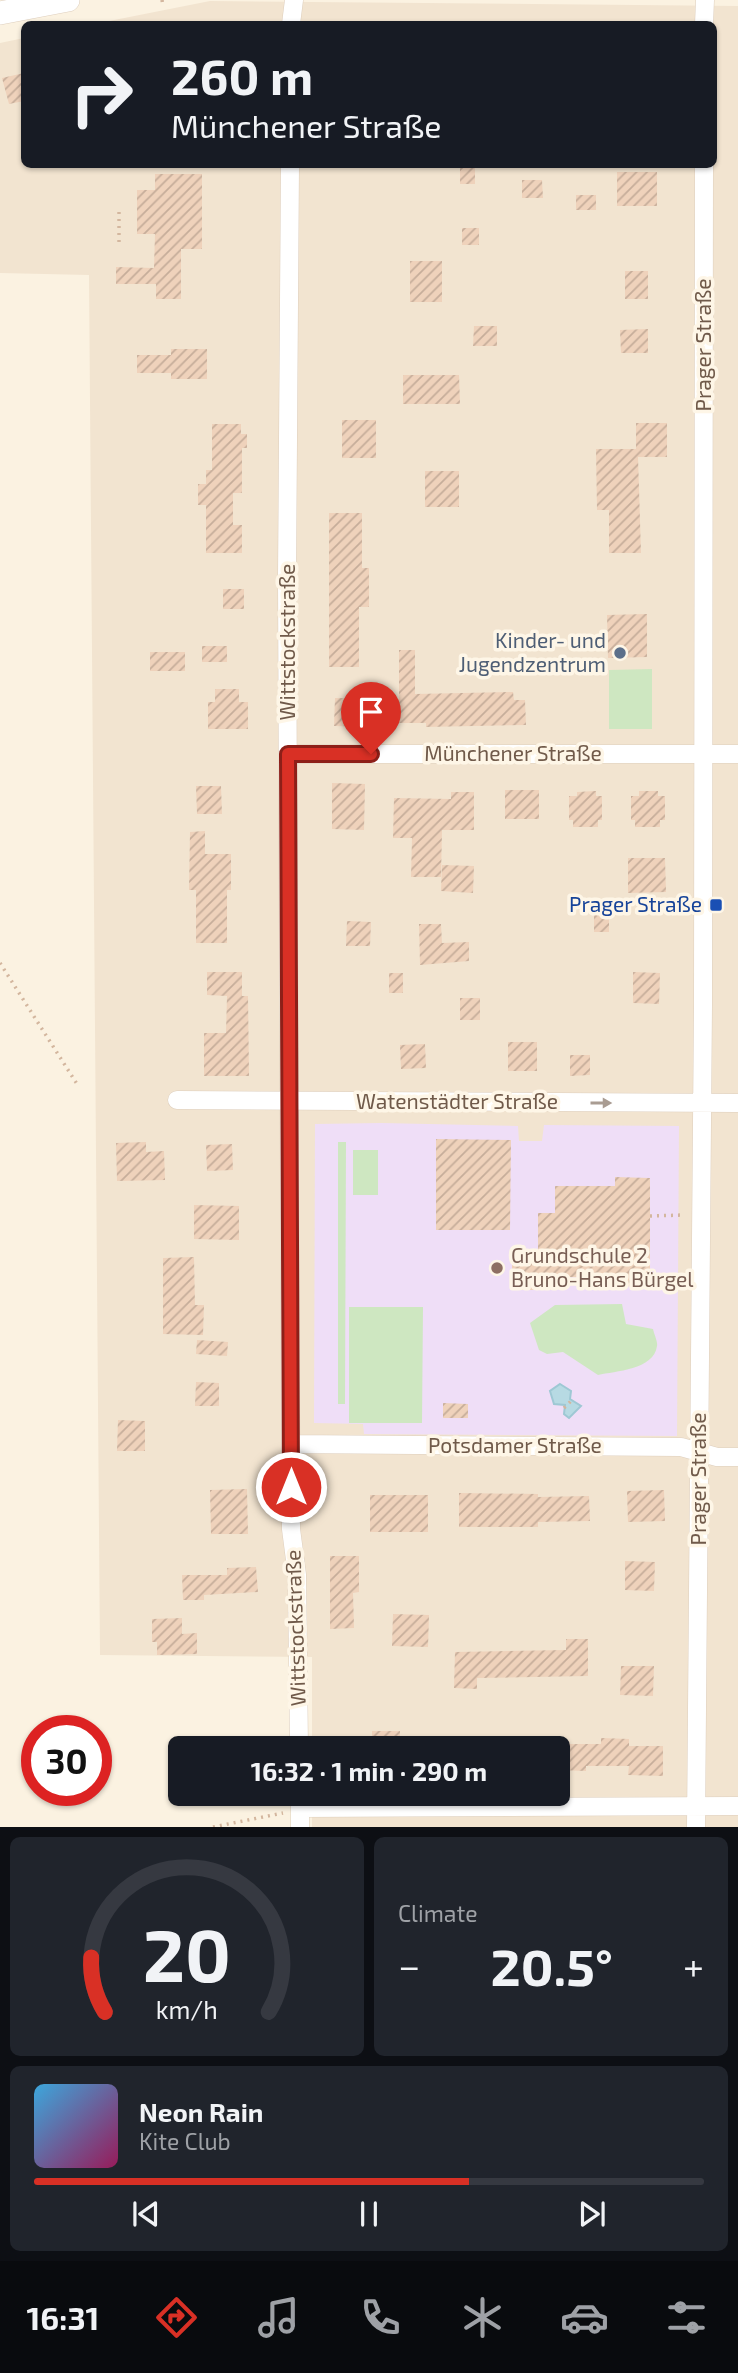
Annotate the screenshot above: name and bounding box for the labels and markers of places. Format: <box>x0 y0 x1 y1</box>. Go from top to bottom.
place label: Kinder- und Jugendzentrum <box>459 627 606 676</box>
marker: Kinder- und Jugendzentrum <box>612 645 628 661</box>
pin <box>341 682 401 754</box>
place label: Prager Straße <box>569 891 702 916</box>
marker: Prager Straße <box>708 897 724 913</box>
place label: Grundschule 2 Bruno-Hans Bürgel <box>511 1242 694 1291</box>
marker: Grundschule 2 Bruno-Hans Bürgel <box>489 1260 505 1276</box>

